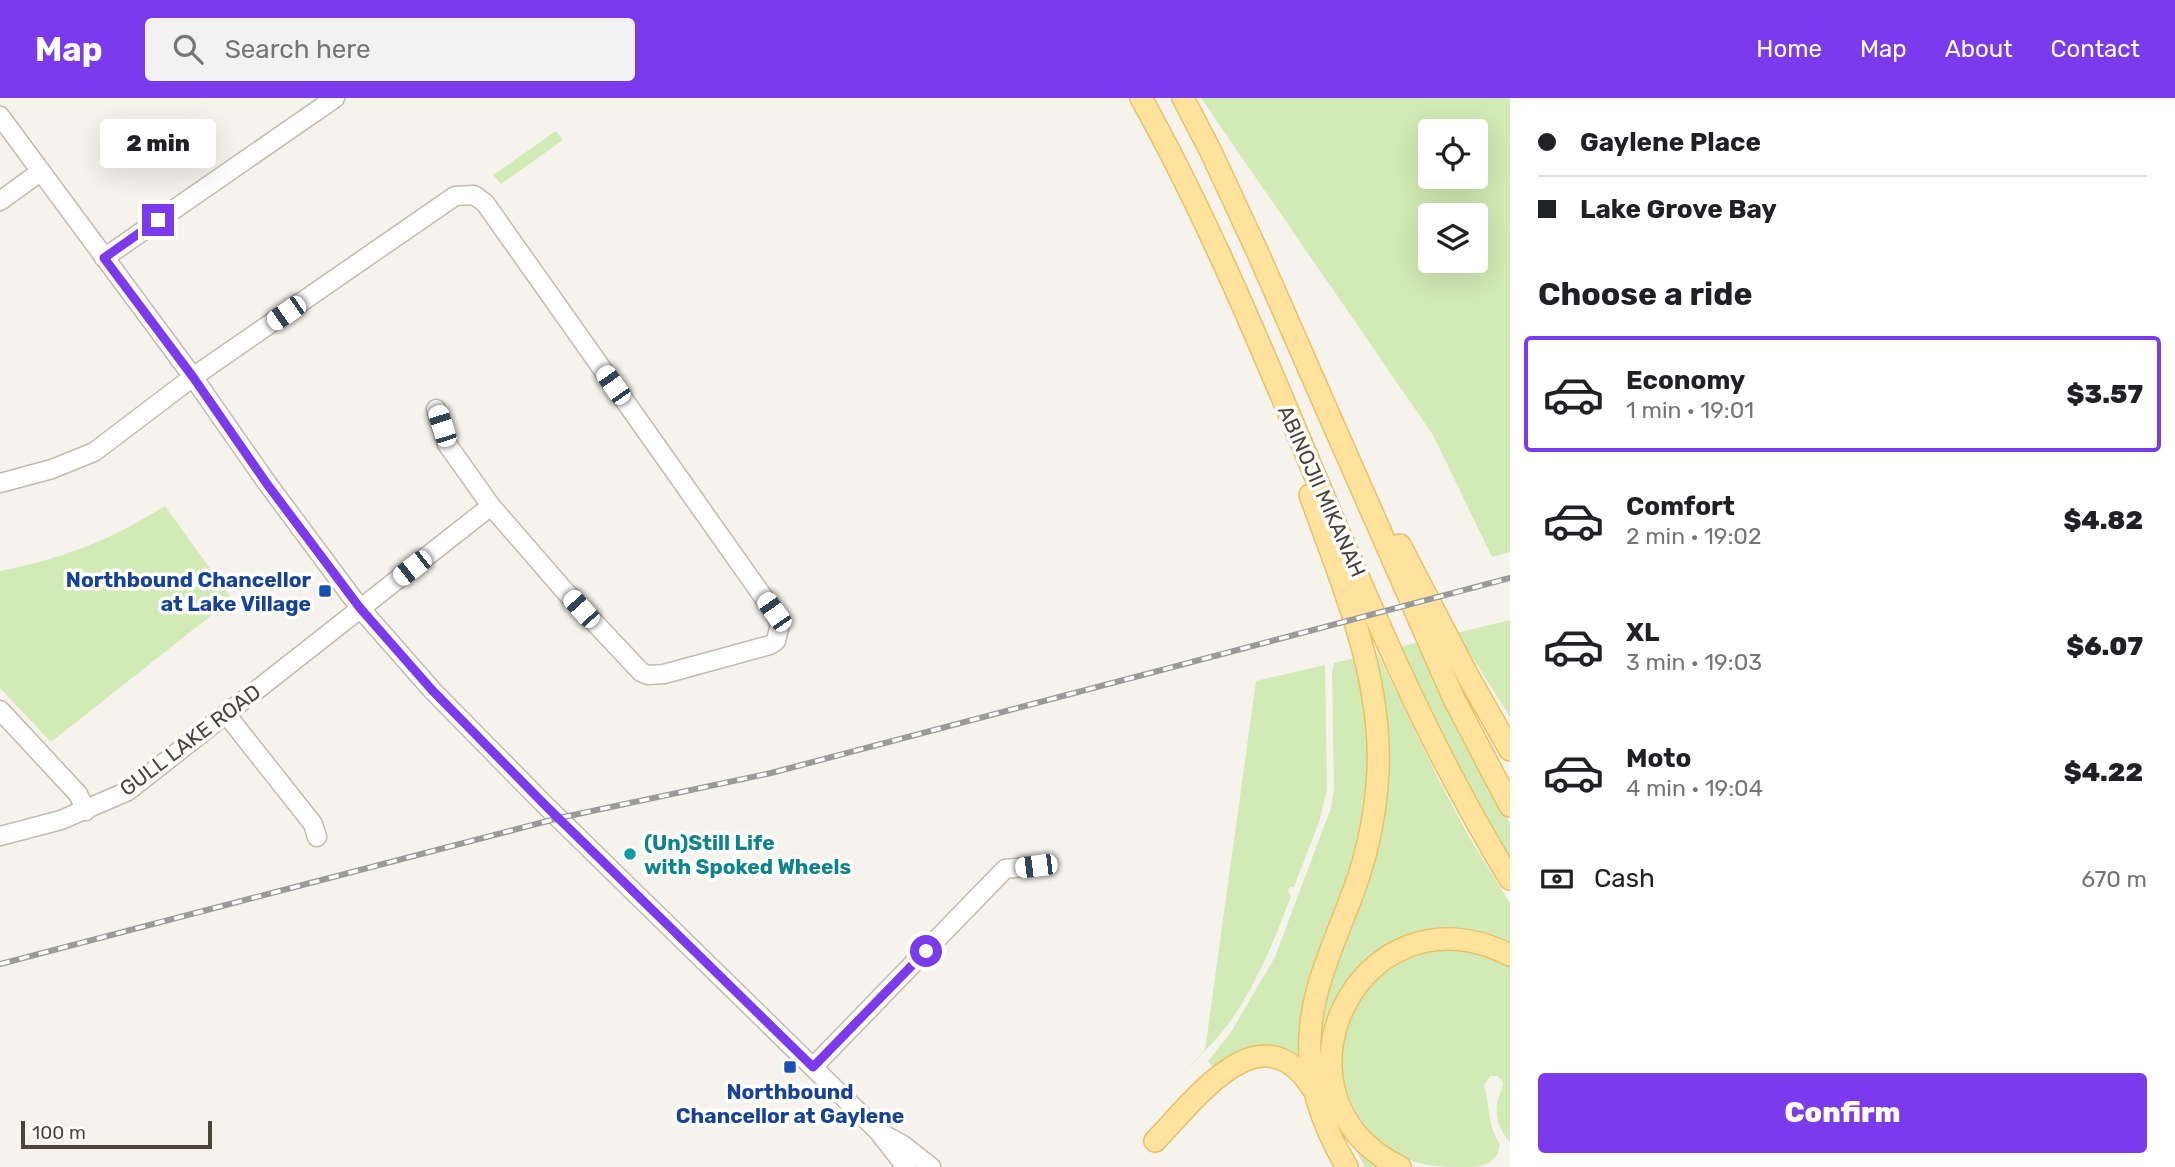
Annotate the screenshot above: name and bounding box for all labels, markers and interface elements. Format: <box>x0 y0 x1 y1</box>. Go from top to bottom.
search box <box>145 18 635 81</box>
text: Map <box>35 30 103 69</box>
icon: search <box>169 30 207 68</box>
text: Search here <box>225 34 370 65</box>
text: Home <box>1756 35 1822 63</box>
text: Map <box>1860 35 1907 63</box>
text: About <box>1945 35 2013 63</box>
text: Contact <box>2051 35 2140 63</box>
callout: 2 min <box>100 118 216 167</box>
map controls <box>1418 119 1488 273</box>
button: locate <box>1418 119 1488 189</box>
text: Gaylene Place <box>1580 127 1761 158</box>
text: 2 min <box>126 129 190 157</box>
text: Lake Grove Bay <box>1580 194 1777 225</box>
button: layers <box>1418 203 1488 273</box>
route end <box>142 204 174 236</box>
text: Choose a ride <box>1538 275 1752 313</box>
car <box>263 292 310 334</box>
car <box>593 362 634 408</box>
icon: car <box>1542 363 1605 426</box>
text: Economy <box>1626 365 1745 396</box>
text: $3.57 <box>2067 379 2143 410</box>
text: 1 min · 19:01 <box>1626 396 1754 424</box>
street label: ABINOJII MIKANAH <box>1273 401 1371 581</box>
car <box>426 403 459 449</box>
icon: car <box>1542 489 1605 552</box>
text: Comfort <box>1626 491 1735 522</box>
text: $4.82 <box>2063 505 2143 536</box>
text: 2 min · 19:02 <box>1626 522 1761 550</box>
car <box>389 547 436 589</box>
place label: Northbound Chancellor at Lake Village <box>66 567 311 616</box>
marker: Northbound Chancellor at Lake Village <box>317 583 333 599</box>
car <box>560 586 603 632</box>
car <box>754 589 795 635</box>
icon: car <box>1542 615 1605 678</box>
text: XL <box>1626 617 1659 648</box>
text: $6.07 <box>2066 631 2143 662</box>
text: 3 min · 19:03 <box>1626 648 1762 676</box>
street label: GULL LAKE ROAD <box>115 679 265 801</box>
icon: car <box>1542 741 1605 804</box>
text: Moto <box>1626 743 1691 774</box>
text: $4.22 <box>2064 757 2143 788</box>
text: 4 min · 19:04 <box>1626 774 1763 802</box>
place label: (Un)Still Life with Spoked Wheels <box>644 830 851 879</box>
marker: (Un)Still Life with Spoked Wheels <box>622 846 638 862</box>
car <box>1014 853 1059 879</box>
icon: cash <box>1538 860 1576 898</box>
text: Cash <box>1594 863 1655 894</box>
text: 670 m <box>2081 865 2147 893</box>
route start <box>910 935 942 967</box>
marker: Northbound Chancellor at Gaylene <box>782 1059 798 1075</box>
button: Confirm <box>1538 1073 2147 1153</box>
place label: Northbound Chancellor at Gaylene <box>676 1079 904 1128</box>
scale bar <box>21 1118 212 1150</box>
text: 100 m <box>32 1121 86 1144</box>

